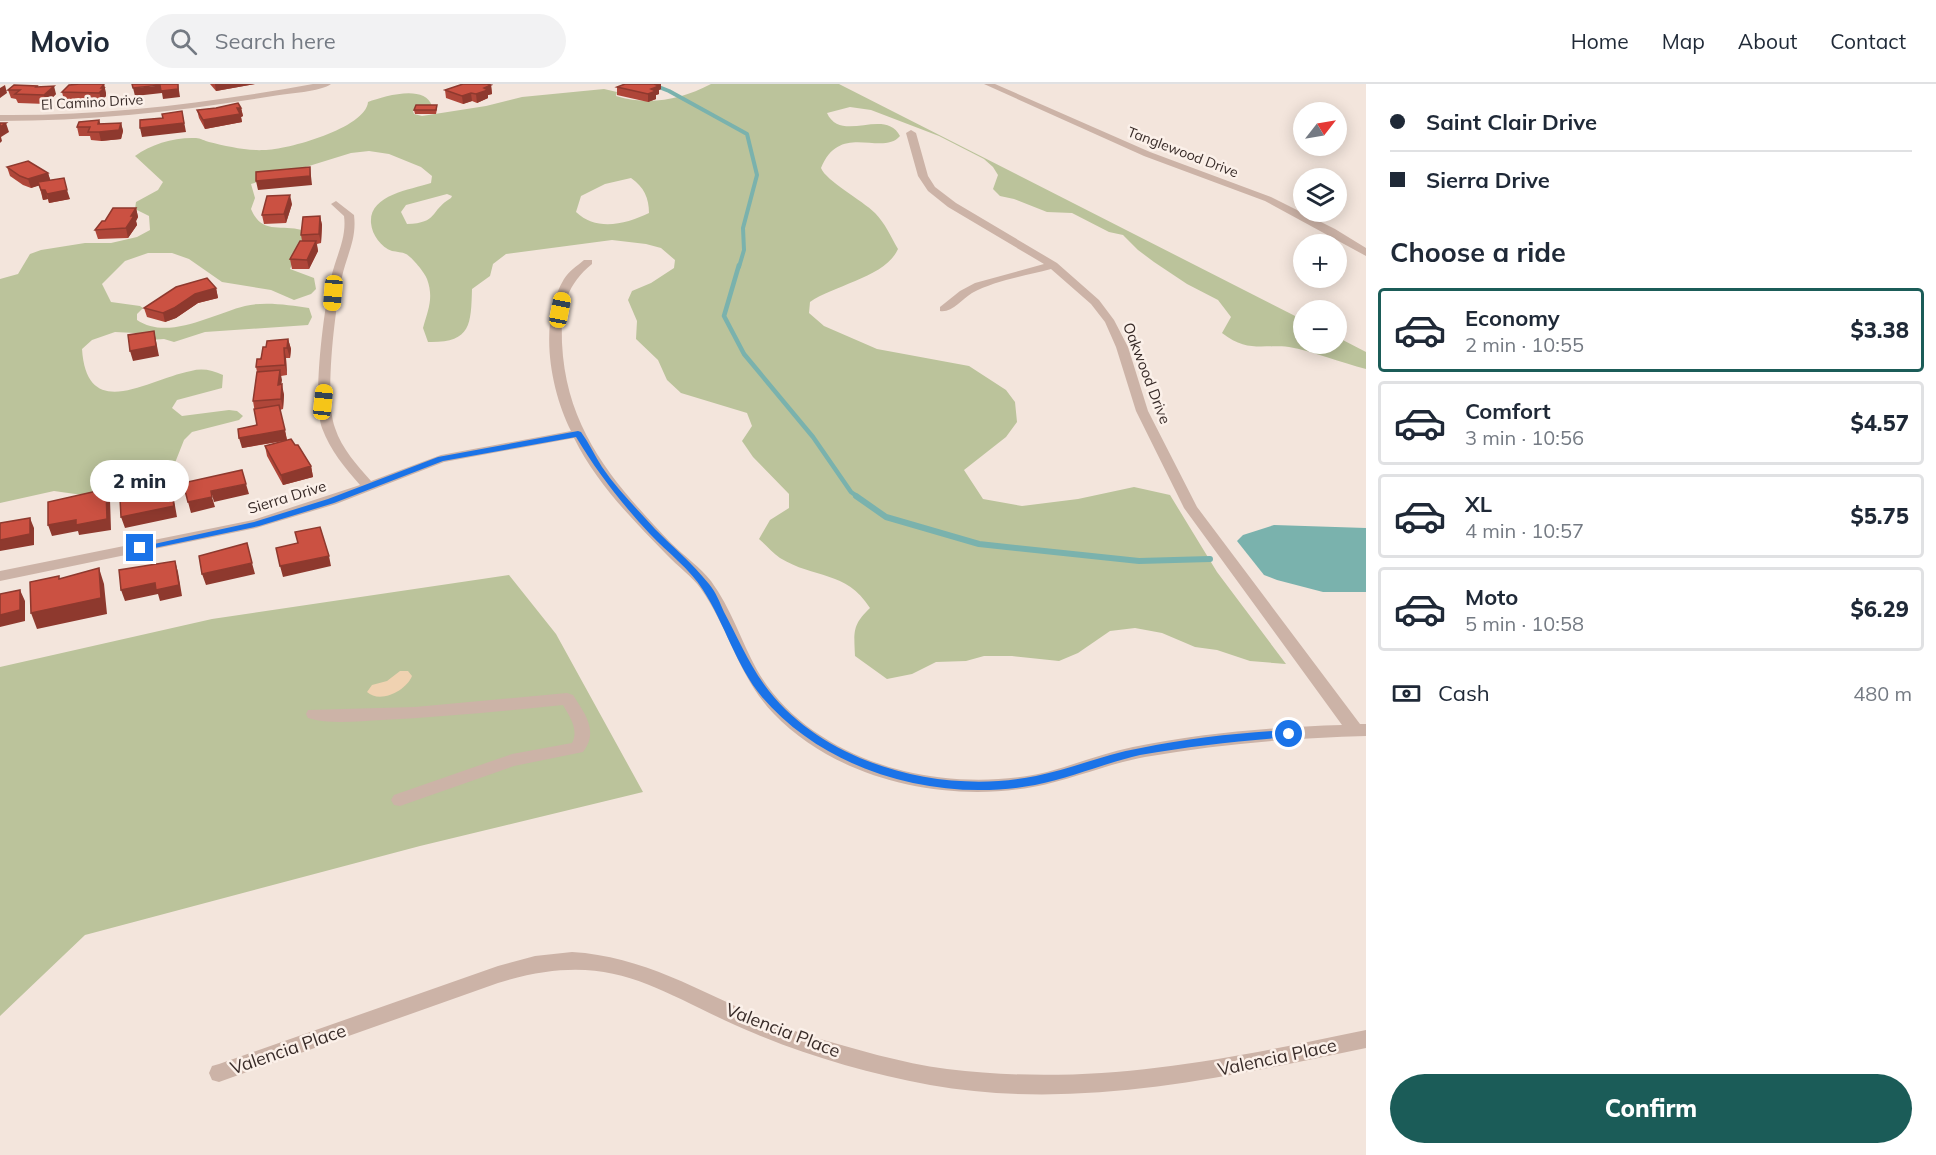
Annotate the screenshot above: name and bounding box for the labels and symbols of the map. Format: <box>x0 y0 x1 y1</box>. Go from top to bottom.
street label: El Camino Drive <box>40 90 144 114</box>
north arrow <box>1293 102 1347 156</box>
street label: Tanglewood Drive <box>1125 123 1241 181</box>
car <box>322 274 344 312</box>
car <box>548 291 572 329</box>
street label: Oakwood Drive <box>1119 320 1175 426</box>
car <box>312 383 334 421</box>
callout: 2 min <box>90 461 190 503</box>
street label: Sierra Drive <box>245 476 329 518</box>
route end <box>126 534 153 561</box>
route start <box>1275 720 1302 747</box>
street label: Valencia Place <box>722 998 844 1062</box>
street label: Valencia Place <box>227 1018 349 1080</box>
street label: Valencia Place <box>1215 1033 1339 1081</box>

